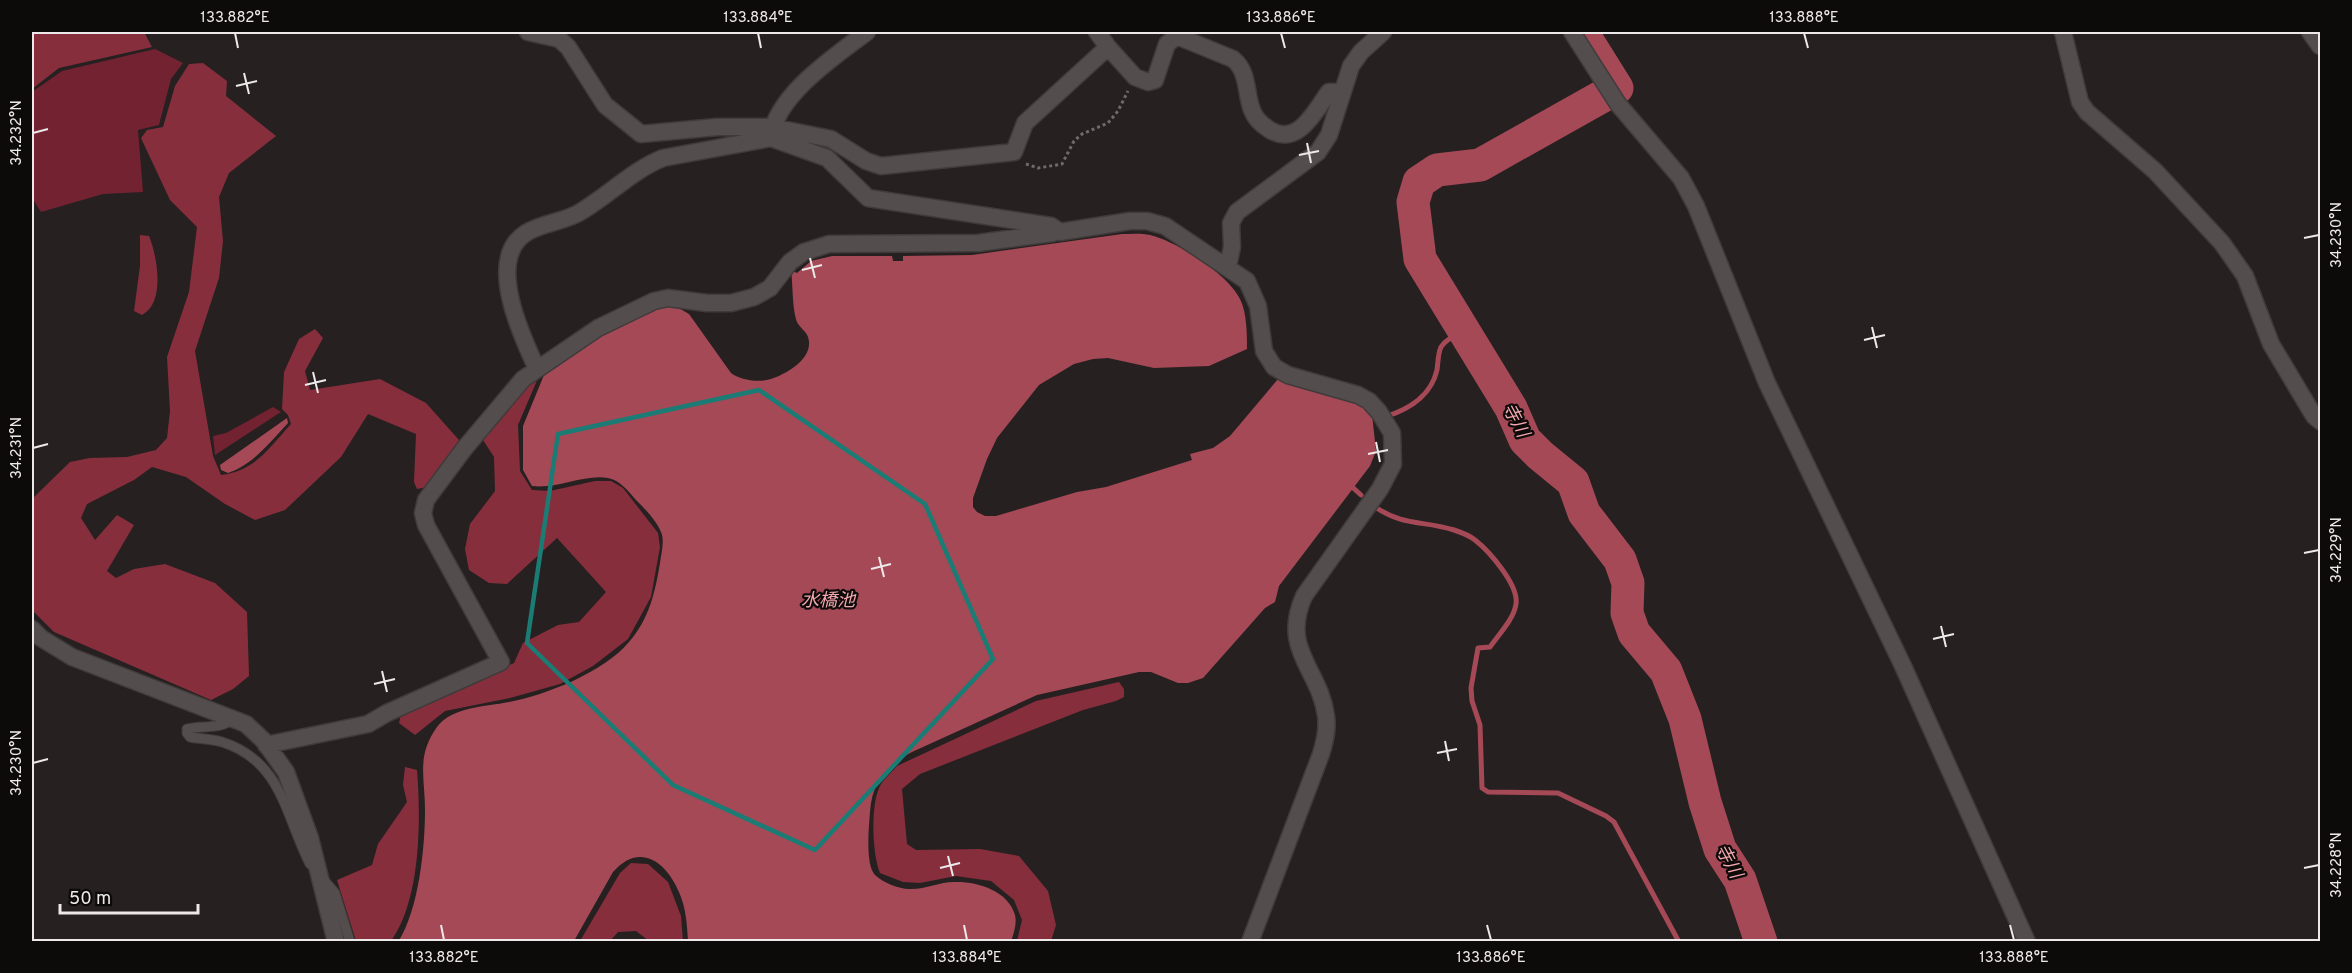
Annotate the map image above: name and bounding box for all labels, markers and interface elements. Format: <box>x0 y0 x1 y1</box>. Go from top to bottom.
text: 133.882°E <box>200 9 270 28</box>
text: 133.884°E <box>723 9 793 28</box>
text: 133.886°E <box>1246 9 1316 28</box>
text: 133.888°E <box>1769 9 1839 28</box>
text: 34.232°N <box>8 100 27 166</box>
text: 34.230°N <box>2328 202 2347 268</box>
water label: 寺川 <box>1496 399 1534 444</box>
text: 34.231°N <box>8 417 27 479</box>
text: 34.229°N <box>2328 517 2347 583</box>
water label: 水橋池 <box>801 590 857 613</box>
text: 34.230°N <box>8 730 27 796</box>
text: 34.228°N <box>2328 832 2347 898</box>
water label: 寺川 <box>1709 840 1747 885</box>
scale bar <box>60 877 198 915</box>
text: 50 m <box>69 888 111 911</box>
text: 133.882°E <box>409 949 479 968</box>
text: 133.884°E <box>932 949 1002 968</box>
text: 133.886°E <box>1456 949 1526 968</box>
text: 133.888°E <box>1979 949 2049 968</box>

